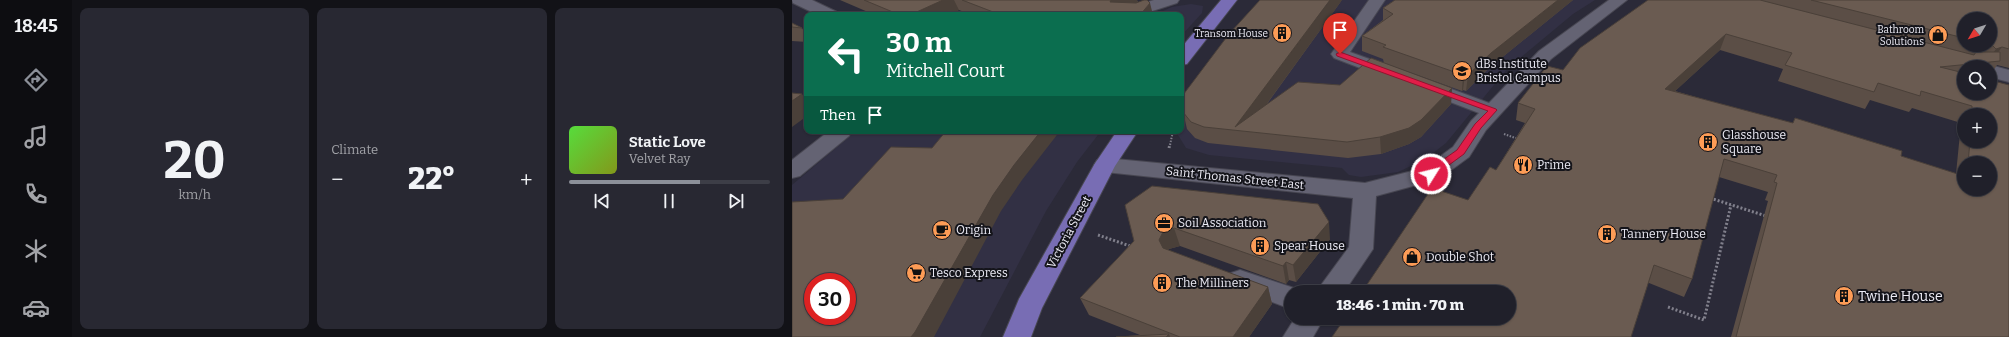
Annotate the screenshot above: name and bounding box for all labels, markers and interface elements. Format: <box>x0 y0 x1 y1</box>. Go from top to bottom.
north arrow <box>1957 12 1997 52</box>
map controls <box>1957 12 1997 196</box>
pin <box>1323 13 1357 54</box>
text: 18:45 <box>14 15 58 37</box>
icon: arrive <box>1329 19 1351 41</box>
building icon: Transom House <box>1271 22 1293 44</box>
place label: Bathroom Solutions <box>1877 24 1924 48</box>
shop icon: Bathroom Solutions <box>1927 24 1949 46</box>
text: 30 m <box>886 26 952 59</box>
icon: left <box>820 28 872 80</box>
place label: Transom House <box>1194 28 1268 40</box>
place label: dBs Institute Bristol Campus <box>1476 57 1561 85</box>
text: Mitchell Court <box>886 60 1005 82</box>
school or university icon: dBs Institute Bristol Campus <box>1451 60 1473 82</box>
button: search <box>1957 60 1997 100</box>
icon: directions <box>22 66 50 94</box>
icon: arrive <box>864 104 886 126</box>
text: Then <box>820 106 856 124</box>
button: + <box>1957 108 1997 148</box>
icon: music <box>22 123 50 151</box>
place label: Glasshouse Square <box>1722 128 1786 156</box>
text: 20 <box>164 129 226 192</box>
building icon: Glasshouse Square <box>1697 131 1719 153</box>
text: Static Love <box>629 133 706 151</box>
text: Climate <box>331 142 378 157</box>
text: Velvet Ray <box>629 151 690 166</box>
position arrow <box>1410 153 1452 195</box>
restaurant icon: Prime <box>1512 154 1534 176</box>
button: − <box>1957 156 1997 196</box>
place label: Prime <box>1537 158 1571 172</box>
text: 22° <box>408 161 456 197</box>
street label: Saint Thomas Street East <box>1165 164 1305 192</box>
text: − <box>331 166 343 193</box>
text: + <box>520 166 533 193</box>
icon: phone <box>22 180 50 208</box>
text: km/h <box>179 187 211 202</box>
icon: previous <box>591 190 613 212</box>
icon: pause <box>658 190 680 212</box>
icon: next <box>725 190 747 212</box>
street label: Victoria Street <box>1044 193 1094 271</box>
office icon: Soil Association <box>1153 212 1175 234</box>
place label: Soil Association <box>1178 216 1267 230</box>
cafe icon: Origin <box>931 219 953 241</box>
place label: Origin <box>956 223 992 237</box>
building icon: Tannery House <box>1596 223 1618 245</box>
place label: Tannery House <box>1621 227 1706 241</box>
building icon: Spear House <box>1249 235 1271 257</box>
icon: climate <box>22 237 50 265</box>
place label: Spear House <box>1274 239 1345 253</box>
shop icon: Double Shot <box>1401 246 1423 268</box>
place label: Double Shot <box>1426 250 1495 264</box>
supermarket icon: Tesco Express <box>905 262 927 284</box>
place label: Tesco Express <box>930 266 1008 280</box>
building icon: The Milliners <box>1151 272 1173 294</box>
speed limit sign: 30 <box>804 273 856 325</box>
place label: The Milliners <box>1176 276 1249 290</box>
building icon: Twine House <box>1833 285 1855 307</box>
place label: Twine House <box>1858 288 1943 305</box>
icon: car <box>22 294 50 322</box>
text: 18:46 · 1 min · 70 m <box>1336 296 1464 314</box>

